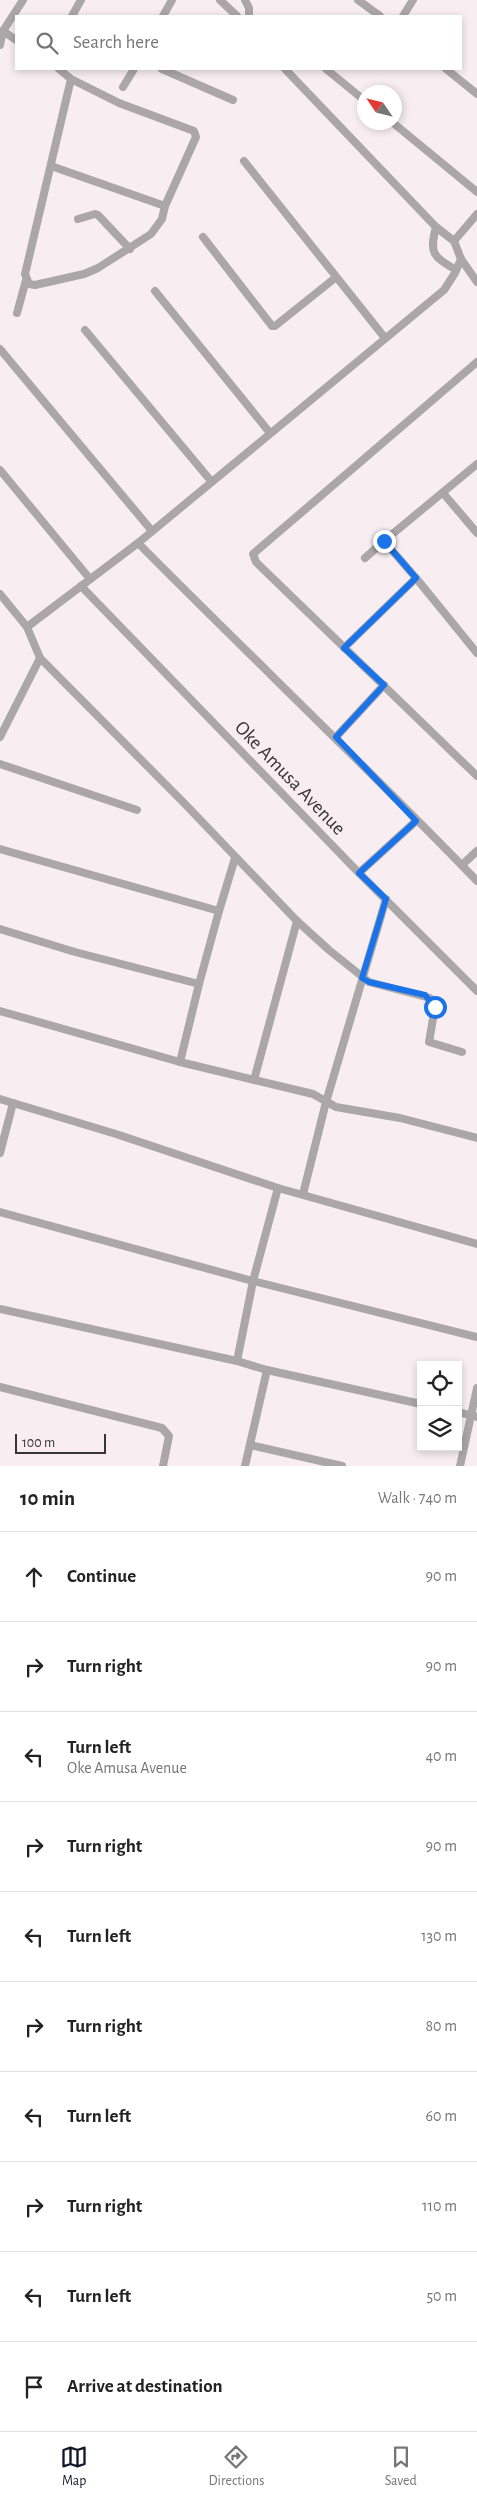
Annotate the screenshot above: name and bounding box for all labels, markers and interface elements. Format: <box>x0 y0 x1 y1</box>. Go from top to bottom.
search box <box>15 15 462 70</box>
icon: search <box>33 29 61 57</box>
text: Search here <box>73 33 159 52</box>
north arrow <box>357 85 402 130</box>
route end <box>373 530 396 553</box>
street label: Oke Amusa Avenue <box>231 717 349 839</box>
route start <box>424 996 447 1019</box>
map controls <box>417 1361 462 1451</box>
button: locate <box>417 1361 462 1406</box>
button: layers <box>417 1406 462 1451</box>
scale bar <box>15 1431 106 1454</box>
text: 100 m <box>22 1436 55 1450</box>
text: 10 min <box>20 1488 75 1509</box>
text: Walk · 740 m <box>378 1490 457 1506</box>
icon: ahead <box>20 1563 48 1591</box>
text: Continue <box>67 1567 136 1586</box>
text: 90 m <box>426 1568 457 1584</box>
icon: right <box>20 1653 48 1681</box>
text: Turn right <box>67 1657 142 1676</box>
text: 90 m <box>426 1658 457 1674</box>
text: Turn left <box>67 1738 131 1757</box>
icon: left <box>20 1743 48 1771</box>
text: 40 m <box>425 1748 457 1764</box>
text: Oke Amusa Avenue <box>67 1760 187 1776</box>
icon: right <box>20 1833 48 1861</box>
text: Turn right <box>67 1837 142 1856</box>
text: 90 m <box>426 1838 457 1854</box>
icon: left <box>20 1923 48 1951</box>
text: Turn left <box>67 1927 131 1946</box>
text: 130 m <box>421 1928 457 1944</box>
icon: right <box>20 2013 48 2041</box>
text: Turn right <box>67 2017 142 2036</box>
text: 80 m <box>426 2018 457 2034</box>
icon: left <box>20 2103 48 2131</box>
text: Turn left <box>67 2107 131 2126</box>
text: 60 m <box>426 2108 457 2124</box>
icon: right <box>20 2193 48 2221</box>
text: Turn right <box>67 2197 142 2216</box>
text: 110 m <box>422 2198 457 2214</box>
icon: left <box>20 2283 48 2311</box>
text: Turn left <box>67 2287 131 2306</box>
text: 50 m <box>426 2288 457 2304</box>
icon: arrive <box>20 2373 48 2401</box>
text: Arrive at destination <box>67 2377 223 2396</box>
tab: Map <box>60 2443 88 2490</box>
tab: Directions <box>209 2443 264 2490</box>
tab: Saved <box>385 2443 417 2490</box>

